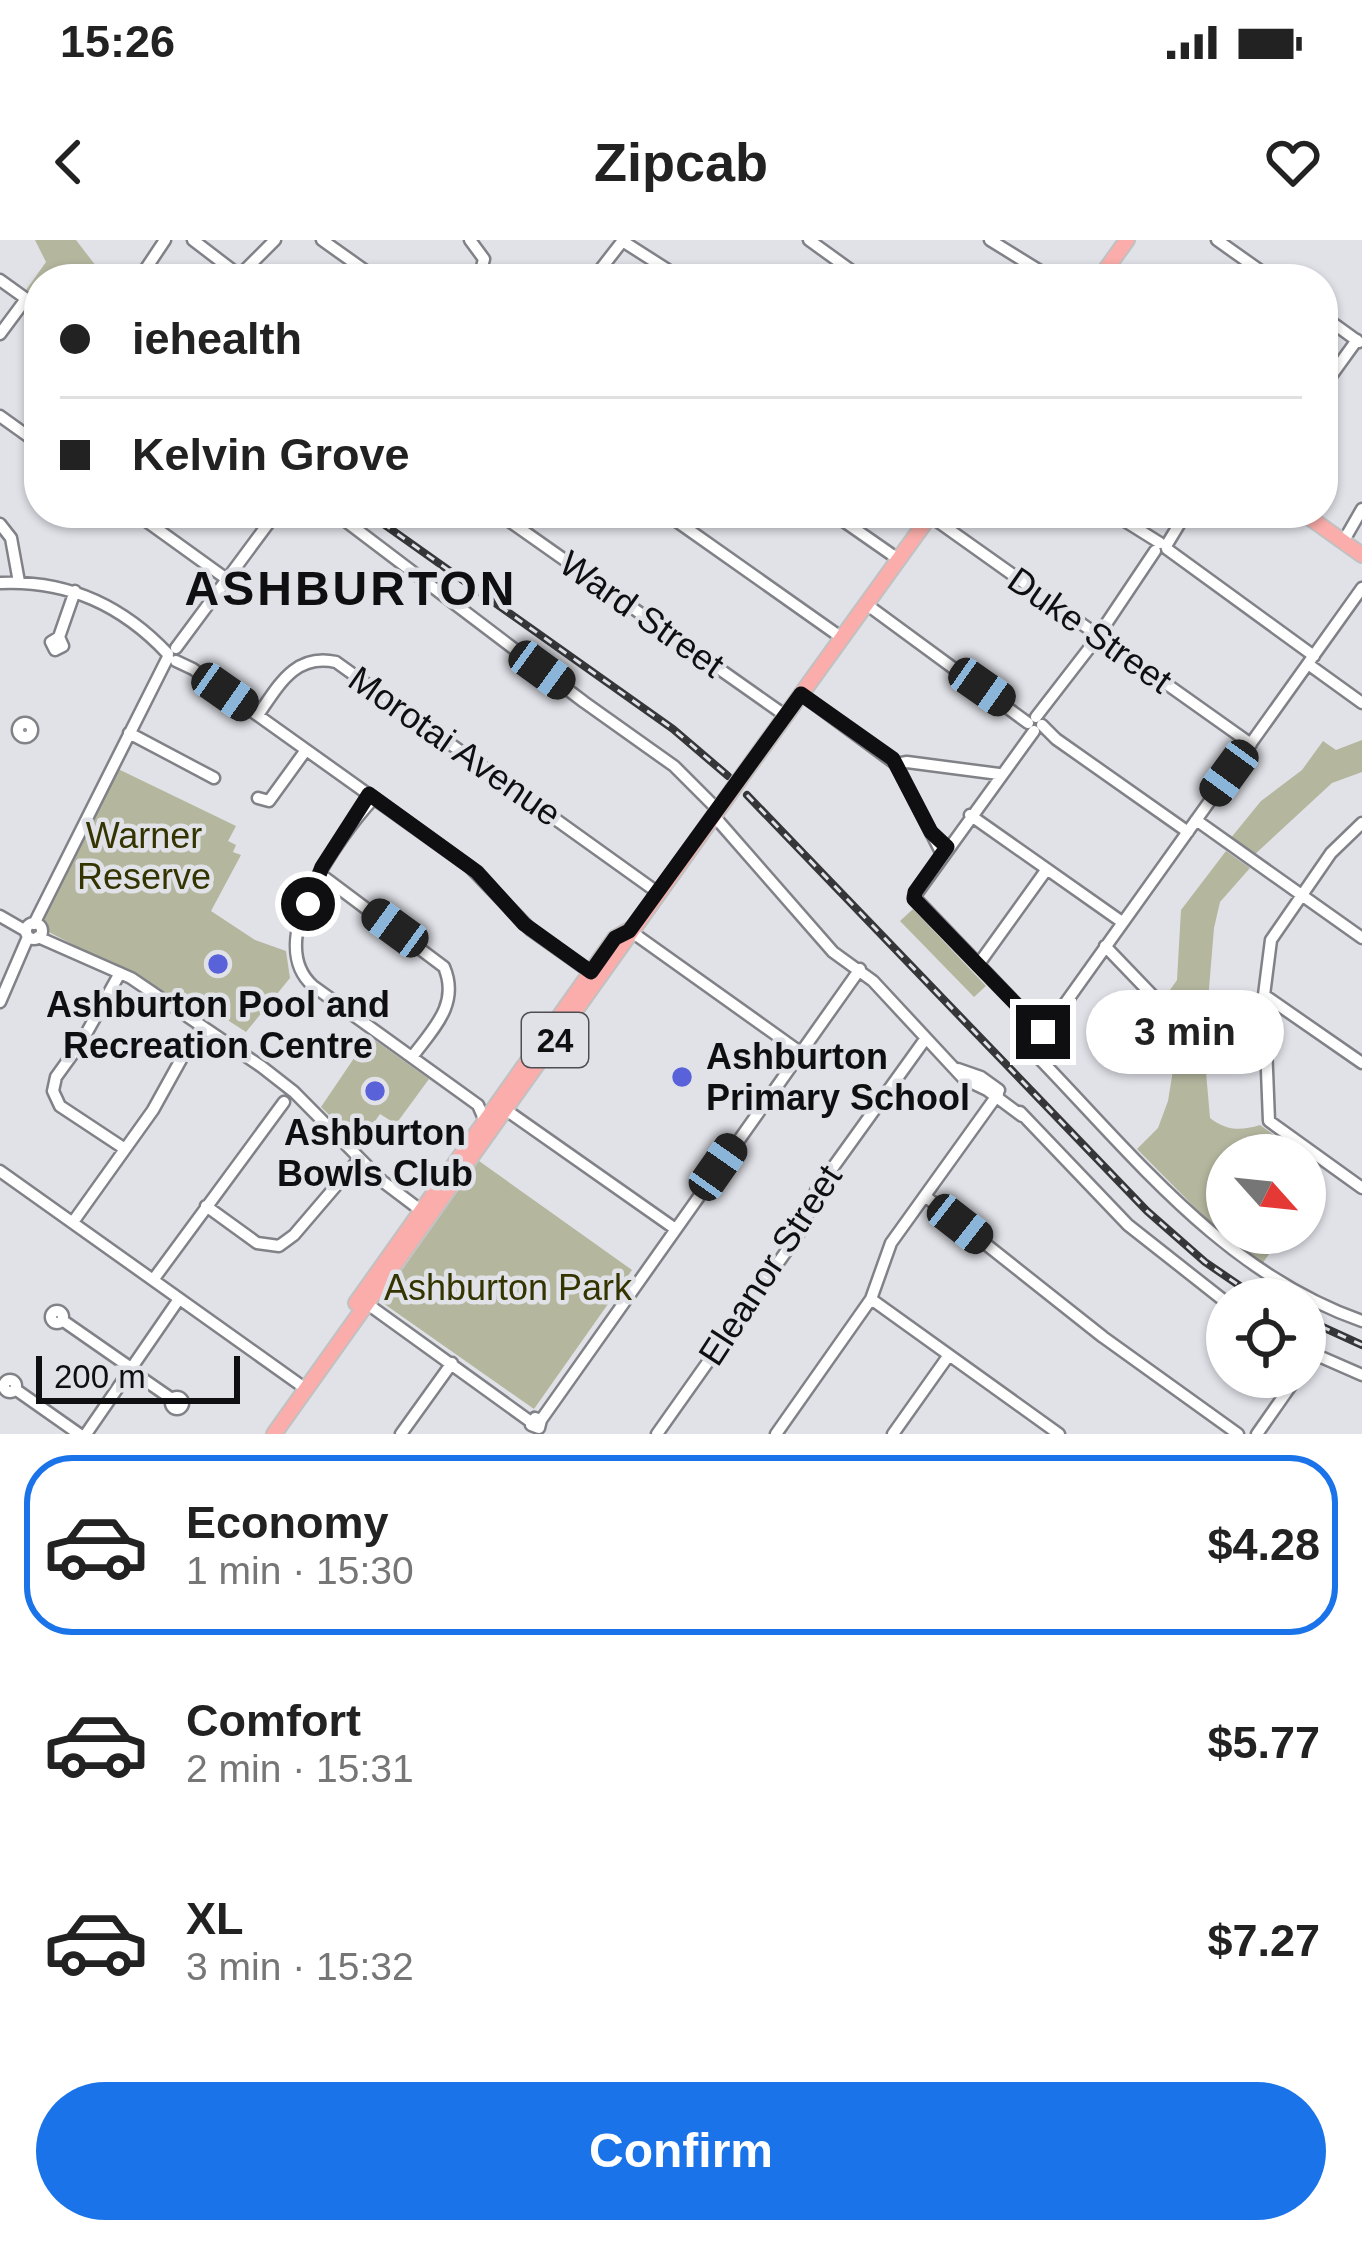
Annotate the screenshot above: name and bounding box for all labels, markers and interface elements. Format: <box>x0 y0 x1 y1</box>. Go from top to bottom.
text: 15:26 <box>60 16 175 67</box>
icon: back <box>36 129 102 195</box>
icon: heart <box>1260 129 1326 195</box>
text: Zipcab <box>594 132 768 192</box>
text: iehealth <box>132 313 302 364</box>
text: Kelvin Grove <box>132 429 410 480</box>
street label: Ward Street <box>552 543 732 685</box>
street label: Duke Street <box>1000 559 1180 701</box>
district label: ASHBURTON <box>185 562 517 615</box>
car <box>502 634 582 706</box>
car <box>942 652 1022 722</box>
car <box>185 657 265 727</box>
street label: Morotai Avenue <box>341 658 569 834</box>
car <box>1193 733 1265 813</box>
park label: Warner Reserve <box>77 815 211 897</box>
route start <box>281 877 335 931</box>
car <box>355 892 435 964</box>
marker: Ashburton Pool and Recreation Centre <box>205 951 231 977</box>
place label: Ashburton Pool and Recreation Centre <box>46 984 390 1066</box>
callout: 3 min <box>1085 990 1283 1074</box>
route end <box>1016 1005 1070 1059</box>
text: 3 min <box>1134 1010 1236 1053</box>
road number: 24 <box>522 1013 588 1067</box>
place label: Ashburton Primary School <box>706 1036 970 1118</box>
marker: Ashburton Primary School <box>669 1064 695 1090</box>
marker: Ashburton Bowls Club <box>362 1078 388 1104</box>
place label: Ashburton Bowls Club <box>277 1112 473 1194</box>
car <box>683 1127 753 1207</box>
north arrow <box>1206 1134 1326 1254</box>
map controls <box>1206 1134 1326 1398</box>
street label: Eleanor Street <box>690 1157 850 1373</box>
car <box>921 1188 999 1260</box>
park label: Ashburton Park <box>384 1267 633 1308</box>
button: locate <box>1206 1278 1326 1398</box>
scale bar <box>36 1350 240 1403</box>
text: 200 m <box>54 1358 146 1395</box>
icon: car <box>42 1491 150 1599</box>
text: Economy <box>186 1497 389 1548</box>
text: $4.28 <box>1207 1519 1320 1570</box>
text: 1 min · 15:30 <box>186 1549 414 1592</box>
icon: car <box>42 1689 150 1797</box>
text: Comfort <box>186 1695 361 1746</box>
text: $5.77 <box>1207 1717 1320 1768</box>
text: 2 min · 15:31 <box>186 1747 414 1790</box>
icon: car <box>42 1887 150 1995</box>
text: XL <box>186 1893 244 1944</box>
text: $7.27 <box>1207 1915 1320 1966</box>
text: 3 min · 15:32 <box>186 1945 414 1988</box>
button: Confirm <box>36 2082 1326 2220</box>

